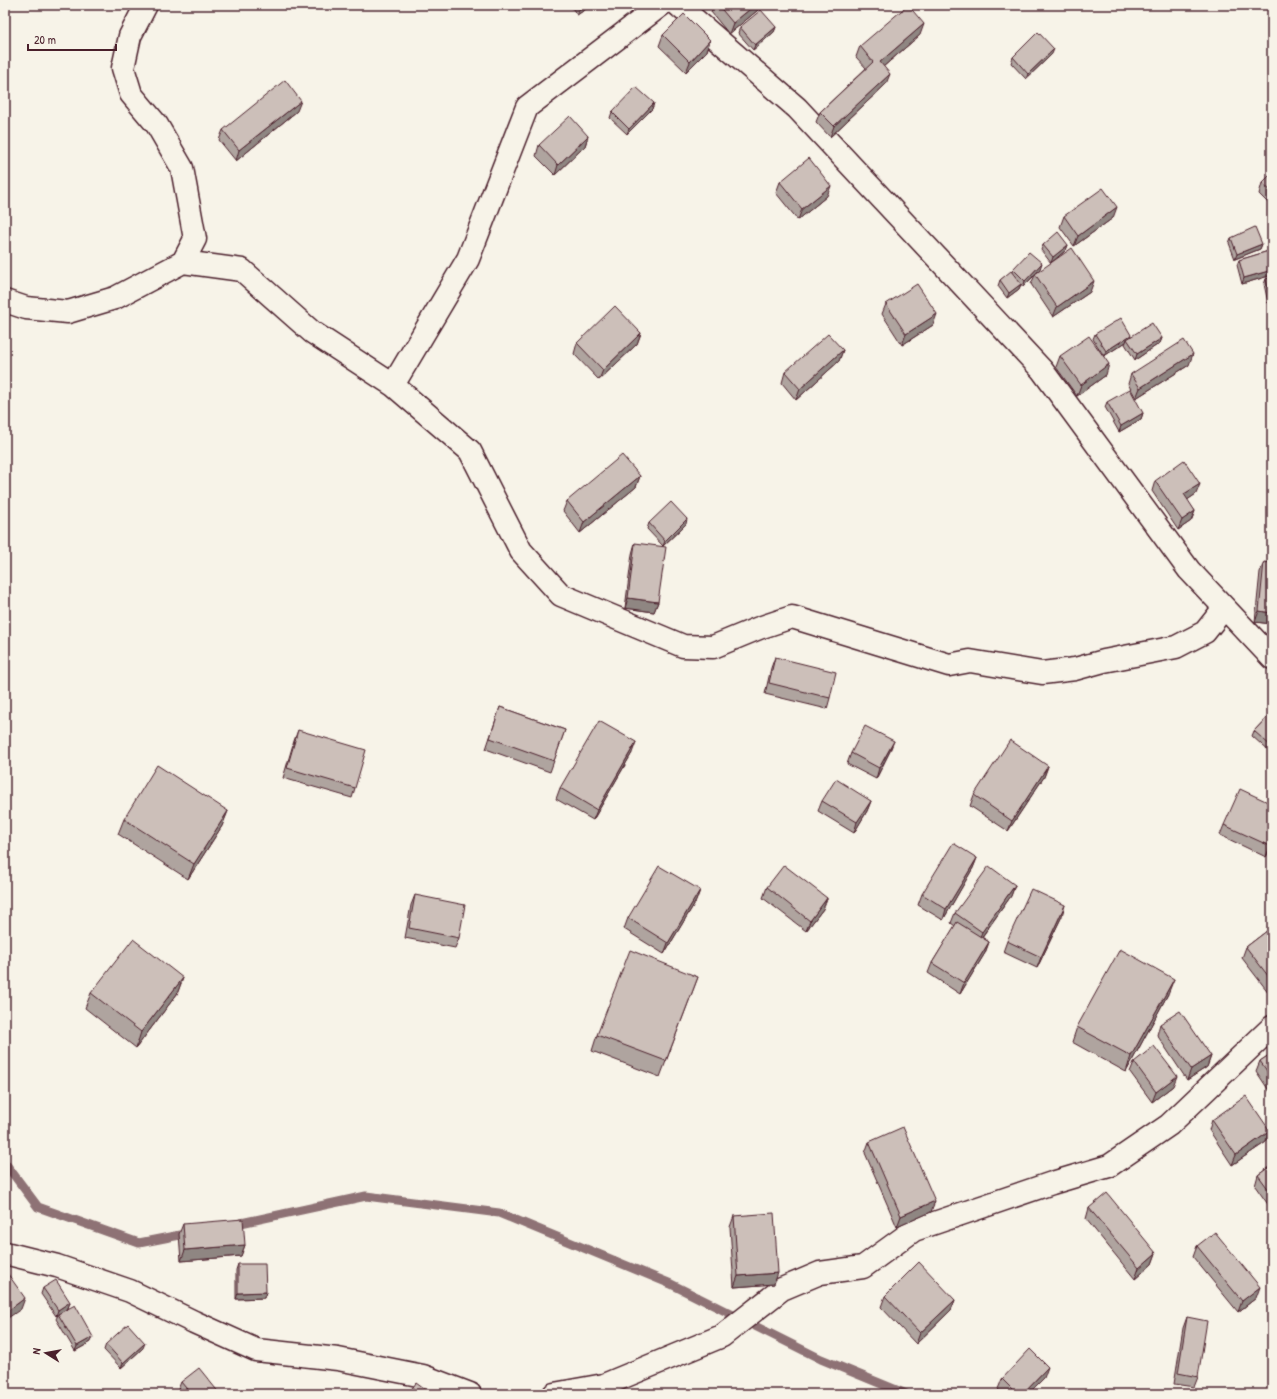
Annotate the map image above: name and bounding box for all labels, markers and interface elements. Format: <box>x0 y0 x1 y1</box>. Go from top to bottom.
scale bar <box>28 26 116 52</box>
text: 20 m <box>34 31 56 48</box>
north arrow <box>26 1333 66 1373</box>
text: N <box>29 1347 44 1355</box>

